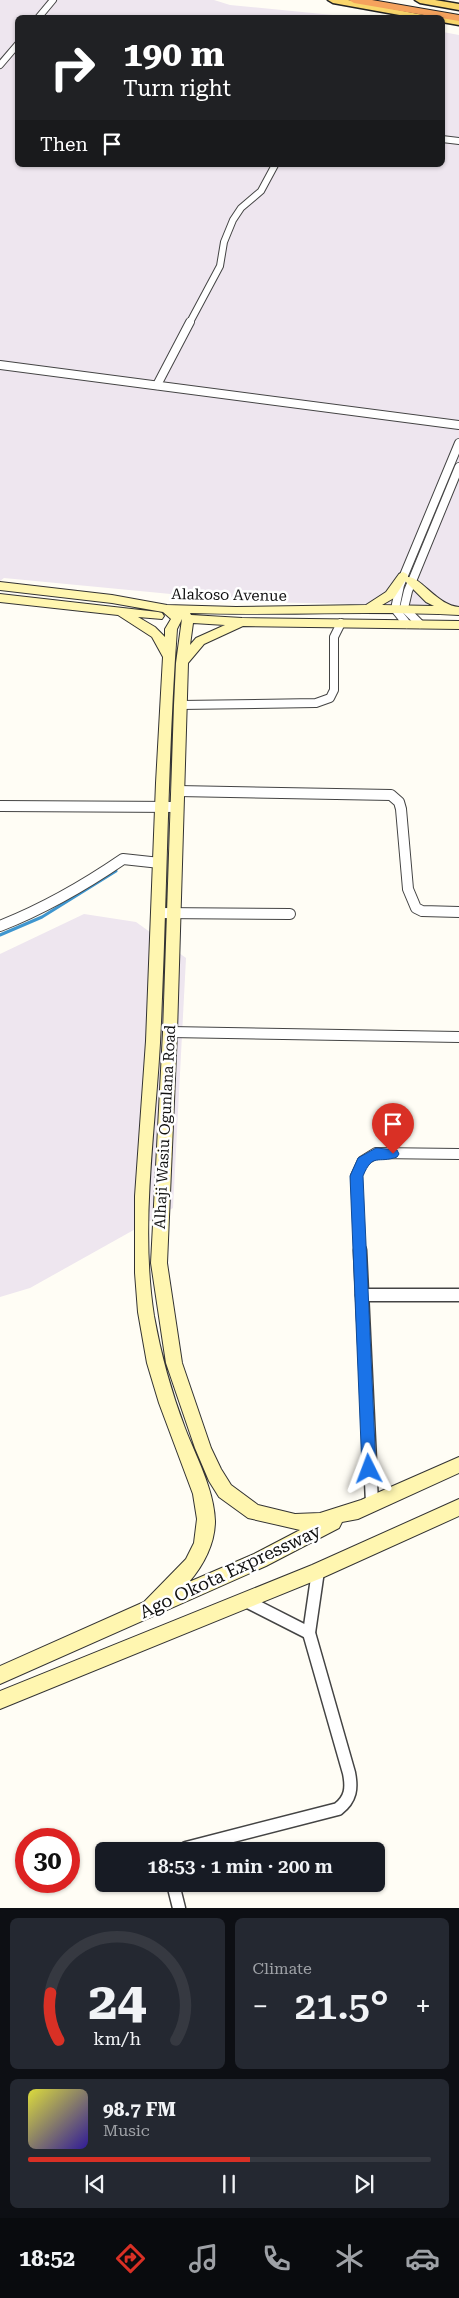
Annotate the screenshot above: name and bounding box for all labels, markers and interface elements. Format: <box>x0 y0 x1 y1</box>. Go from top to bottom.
text: 190 m <box>123 34 224 75</box>
icon: right <box>40 35 105 100</box>
text: Turn right <box>123 76 231 101</box>
icon: arrive <box>98 130 126 158</box>
text: Then <box>40 133 88 156</box>
street label: Alakoso Avenue <box>171 585 287 605</box>
street label: Alhaji Wasiu Ogunlana Road <box>151 1024 179 1230</box>
pin <box>372 1103 414 1154</box>
icon: arrive <box>379 1110 407 1138</box>
position arrow <box>342 1442 394 1494</box>
street label: Ago Okota Expressway <box>136 1520 324 1622</box>
speed limit sign: 30 <box>15 1828 80 1893</box>
text: 18:53 · 1 min · 200 m <box>147 1855 333 1878</box>
text: Climate <box>253 1959 312 1978</box>
text: 24 <box>88 1971 146 2032</box>
text: 21.5° <box>295 1984 389 2028</box>
text: − <box>253 1990 268 2023</box>
text: + <box>415 1990 431 2023</box>
text: km/h <box>93 2028 142 2049</box>
text: 98.7 FM <box>103 2098 176 2121</box>
text: Music <box>103 2121 150 2140</box>
icon: previous <box>81 2170 109 2198</box>
icon: pause <box>215 2170 243 2198</box>
icon: next <box>350 2170 378 2198</box>
icon: directions <box>113 2241 148 2276</box>
icon: music <box>186 2241 221 2276</box>
icon: phone <box>259 2241 294 2276</box>
icon: climate <box>332 2241 367 2276</box>
icon: car <box>405 2241 440 2276</box>
text: 18:52 <box>19 2246 75 2271</box>

